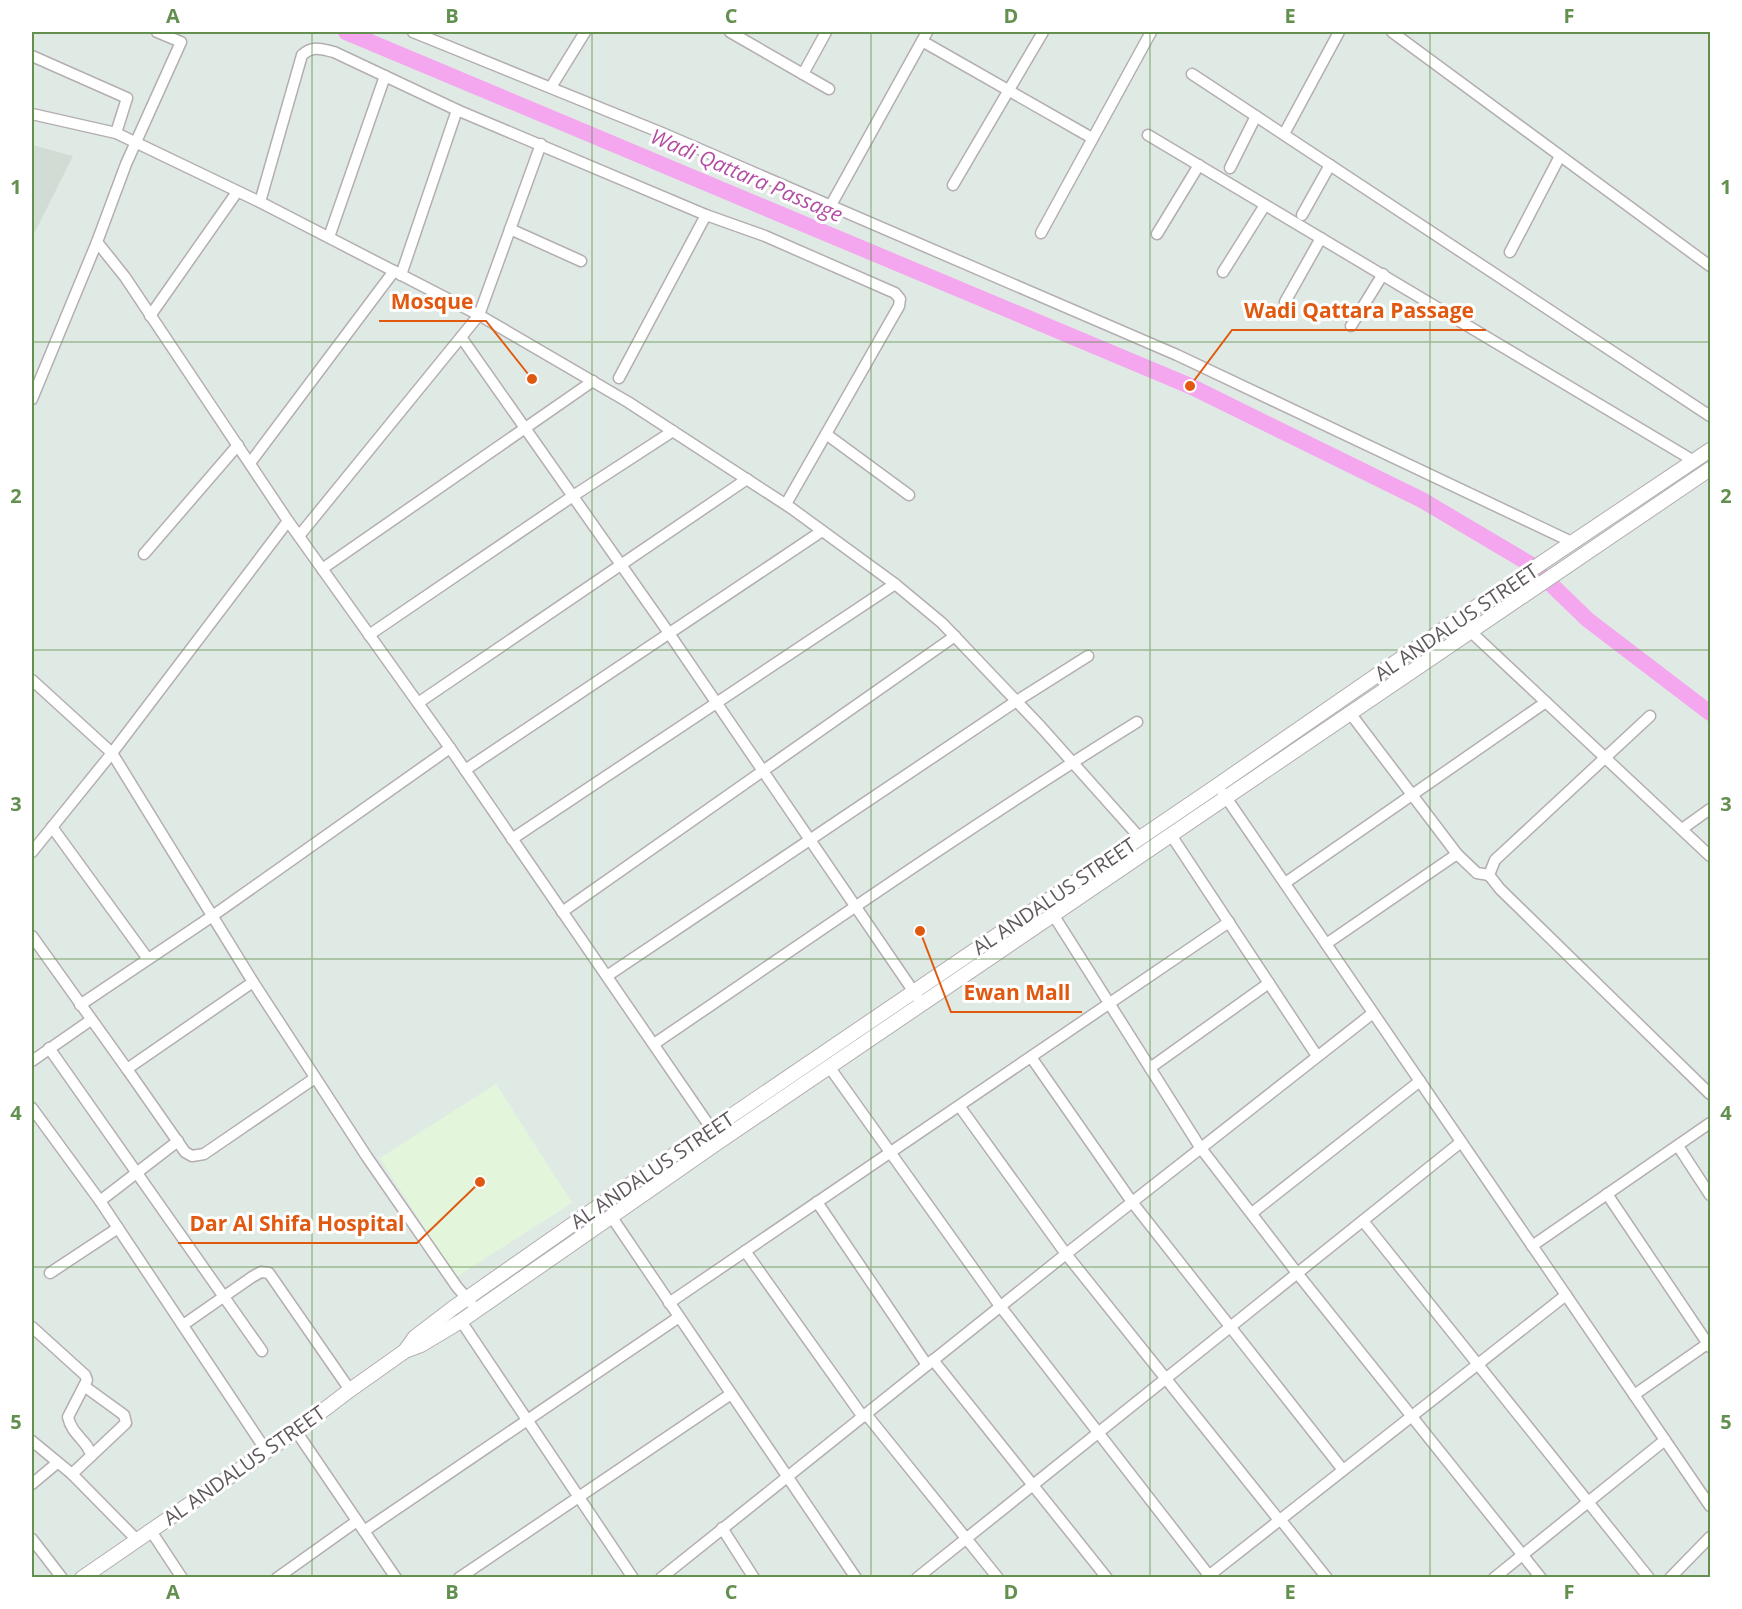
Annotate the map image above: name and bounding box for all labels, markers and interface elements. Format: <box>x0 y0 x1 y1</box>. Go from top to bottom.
text: A <box>166 2 180 29</box>
text: B <box>445 2 459 29</box>
text: C <box>725 2 738 29</box>
text: D <box>1004 2 1018 29</box>
text: E <box>1284 2 1296 29</box>
text: F <box>1564 2 1574 29</box>
water label: Wadi Qattara Passage <box>647 122 847 228</box>
text: 1 <box>10 173 22 200</box>
text: 1 <box>1720 173 1732 200</box>
callout: Mosque <box>379 282 486 321</box>
text: Mosque <box>391 287 473 315</box>
callout: Wadi Qattara Passage <box>1232 291 1486 330</box>
text: Wadi Qattara Passage <box>1244 296 1474 324</box>
text: 2 <box>10 482 22 509</box>
text: 2 <box>1720 482 1732 509</box>
street label: AL ANDALUS STREET <box>1369 557 1543 687</box>
text: 3 <box>10 790 22 817</box>
text: 3 <box>1720 790 1732 817</box>
street label: AL ANDALUS STREET <box>967 831 1141 961</box>
callout: Ewan Mall <box>951 973 1082 1012</box>
text: Ewan Mall <box>964 978 1070 1006</box>
text: 4 <box>10 1099 22 1126</box>
text: 4 <box>1720 1099 1732 1126</box>
street label: AL ANDALUS STREET <box>565 1105 739 1235</box>
callout: Dar Al Shifa Hospital <box>178 1204 417 1243</box>
text: Dar Al Shifa Hospital <box>189 1209 405 1237</box>
street label: AL ANDALUS STREET <box>158 1399 330 1531</box>
text: 5 <box>10 1408 22 1435</box>
text: 5 <box>1720 1408 1732 1435</box>
text: A <box>166 1578 180 1605</box>
text: B <box>445 1578 459 1605</box>
text: C <box>725 1578 738 1605</box>
text: D <box>1004 1578 1018 1605</box>
text: E <box>1284 1578 1296 1605</box>
text: F <box>1564 1578 1574 1605</box>

